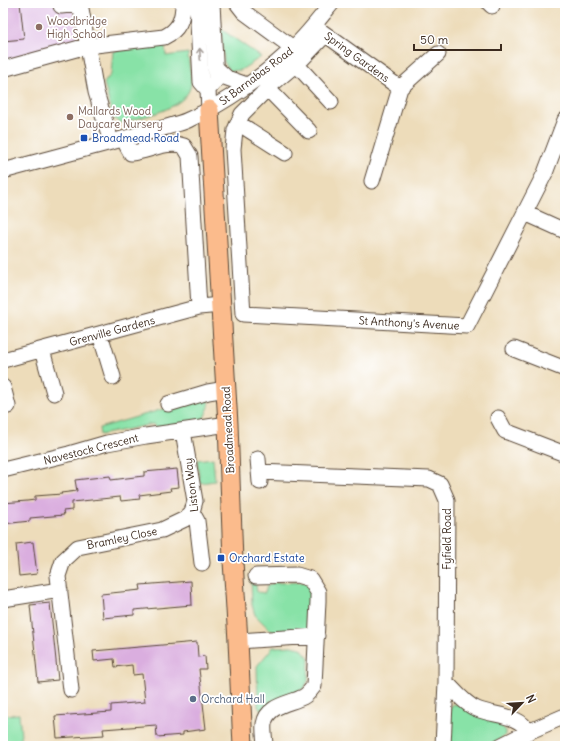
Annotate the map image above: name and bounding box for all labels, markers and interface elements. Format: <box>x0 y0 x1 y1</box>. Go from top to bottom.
place label: Woodbridge High School <box>47 14 107 41</box>
marker: Woodbridge High School <box>34 22 44 32</box>
scale bar <box>414 26 501 52</box>
street label: Spring Gardens <box>322 29 392 85</box>
text: 50 m <box>420 32 449 47</box>
street label: St Barnabas Road <box>216 43 296 108</box>
one-way arrow <box>196 48 204 61</box>
place label: Mallards Wood Daycare Nursery <box>78 104 163 131</box>
marker: Mallards Wood Daycare Nursery <box>65 112 75 122</box>
place label: Broadmead Road <box>92 131 180 145</box>
marker: Broadmead Road <box>79 133 89 143</box>
street label: Grenville Gardens <box>68 313 156 349</box>
street label: St Anthony's Avenue <box>358 313 460 333</box>
street label: Broadmead Road <box>219 386 237 474</box>
street label: Navestock Crescent <box>42 430 140 468</box>
street label: Liston Way <box>181 457 201 513</box>
street label: Fyfield Road <box>440 508 454 570</box>
street label: Bramley Close <box>86 524 159 552</box>
place label: Orchard Estate <box>229 551 305 565</box>
marker: Orchard Estate <box>216 553 226 563</box>
north arrow <box>502 683 542 723</box>
place label: Orchard Hall <box>201 692 265 706</box>
text: N <box>523 692 539 705</box>
marker: Orchard Hall <box>188 694 198 704</box>

